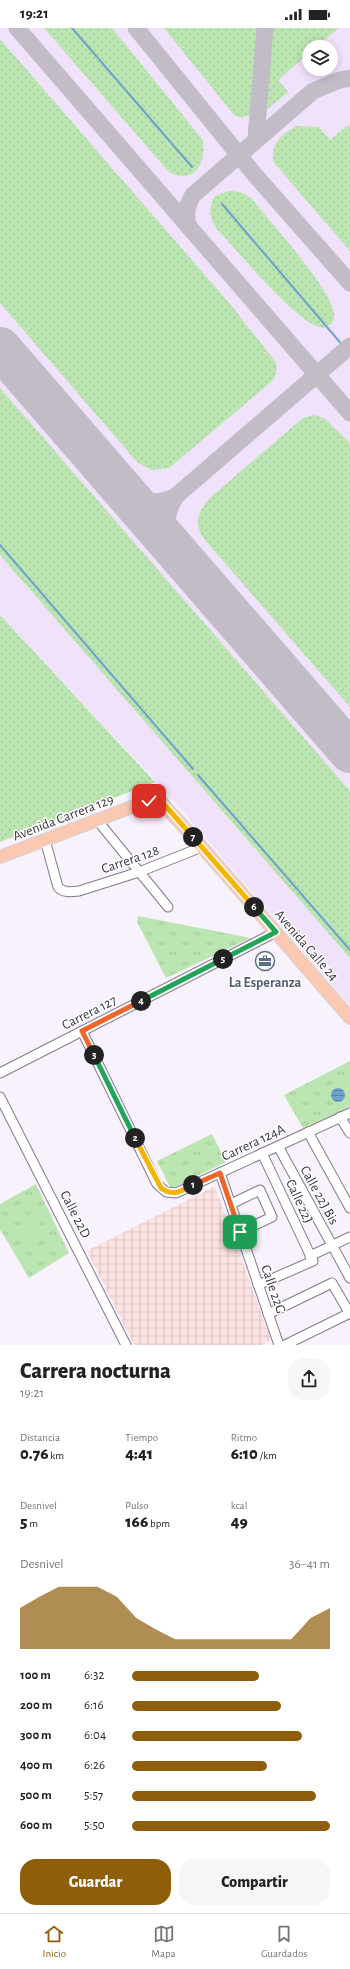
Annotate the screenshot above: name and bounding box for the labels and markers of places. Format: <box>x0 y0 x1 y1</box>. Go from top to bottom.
pin <box>132 784 166 818</box>
pin: 7 <box>183 827 203 847</box>
pin: 6 <box>244 897 264 917</box>
pin: 5 <box>213 949 233 969</box>
office icon: La Esperanza <box>254 950 276 972</box>
place label: La Esperanza <box>229 976 302 990</box>
pin: 4 <box>131 991 151 1011</box>
pin: 3 <box>84 1045 104 1065</box>
pin: 2 <box>125 1128 145 1148</box>
pin: 1 <box>183 1175 203 1195</box>
pin <box>223 1215 257 1249</box>

